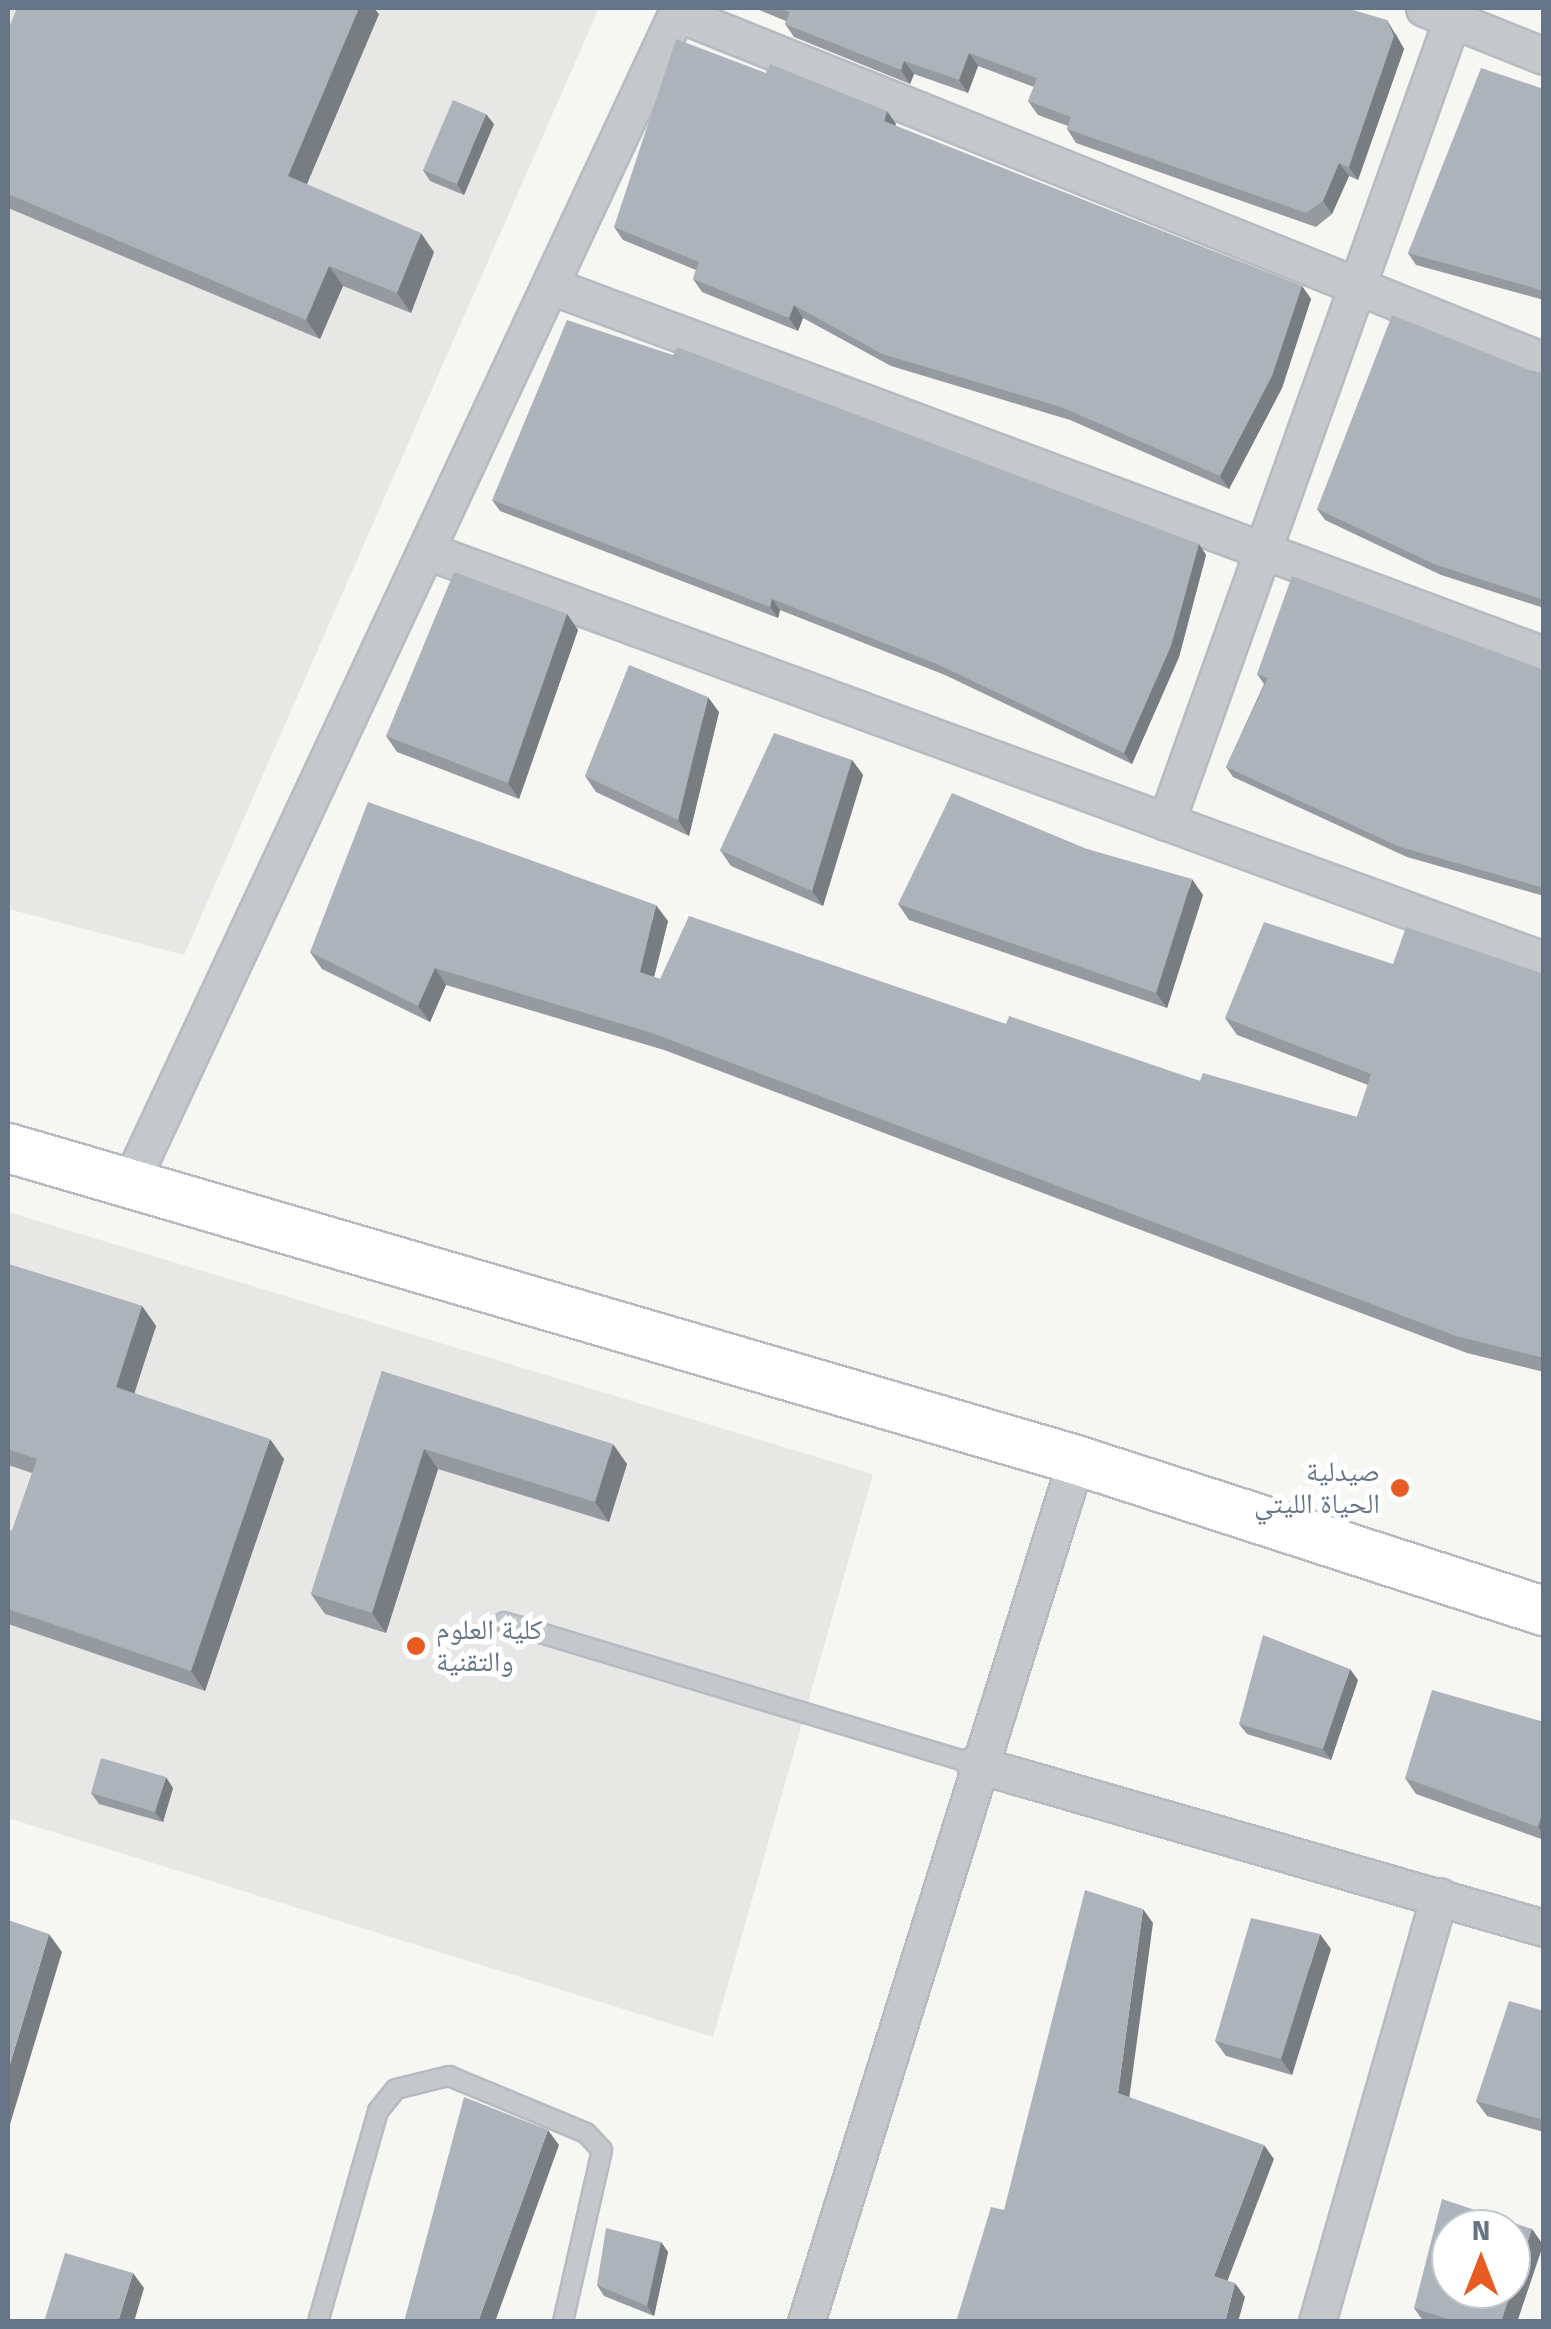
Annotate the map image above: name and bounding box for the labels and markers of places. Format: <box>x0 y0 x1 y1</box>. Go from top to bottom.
place label: صيدلية الحياة الليتي <box>1254 1455 1380 1521</box>
marker: صيدلية الحياة الليتي <box>1389 1477 1411 1499</box>
place label: كلية العلوم والتقنية <box>436 1613 542 1679</box>
marker: كلية العلوم والتقنية <box>405 1635 427 1657</box>

